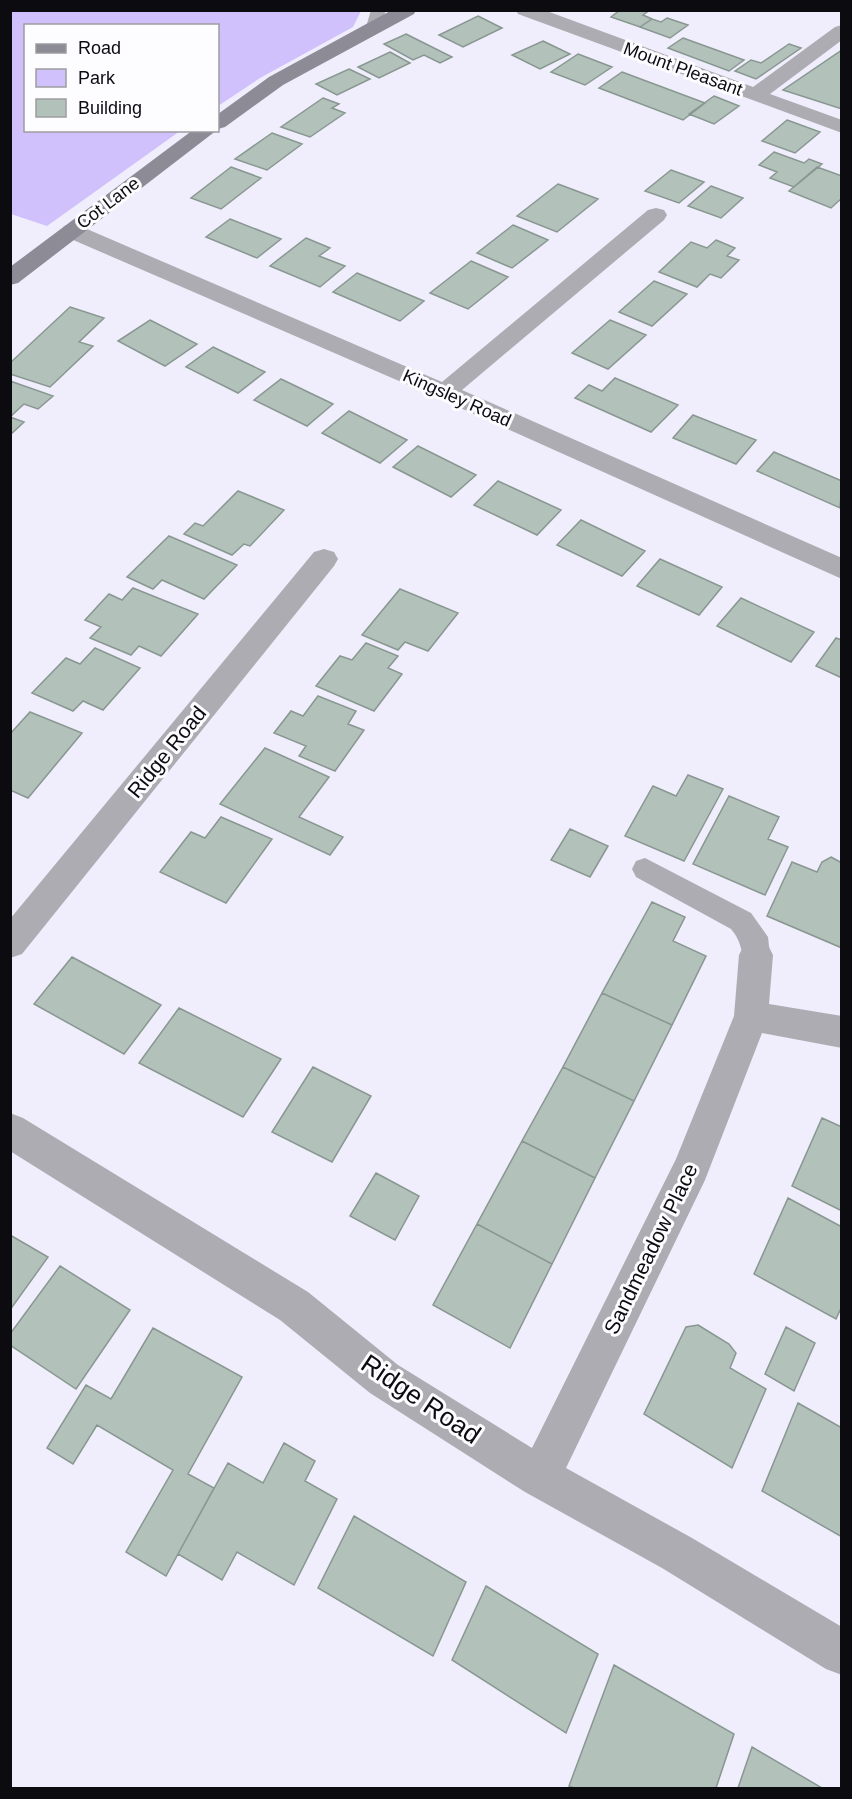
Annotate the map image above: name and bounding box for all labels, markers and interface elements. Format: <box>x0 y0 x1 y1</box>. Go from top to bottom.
legend <box>24 24 219 132</box>
text: Road <box>78 38 121 58</box>
street label: Mount Pleasant <box>621 38 745 100</box>
text: Park <box>78 68 116 88</box>
text: Building <box>78 98 142 118</box>
street label: Cot Lane <box>73 173 143 233</box>
street label: Kingsley Road <box>400 365 514 431</box>
street label: Ridge Road <box>123 701 210 802</box>
street label: Sandmeadow Place <box>599 1160 702 1338</box>
street label: Ridge Road <box>356 1348 486 1450</box>

